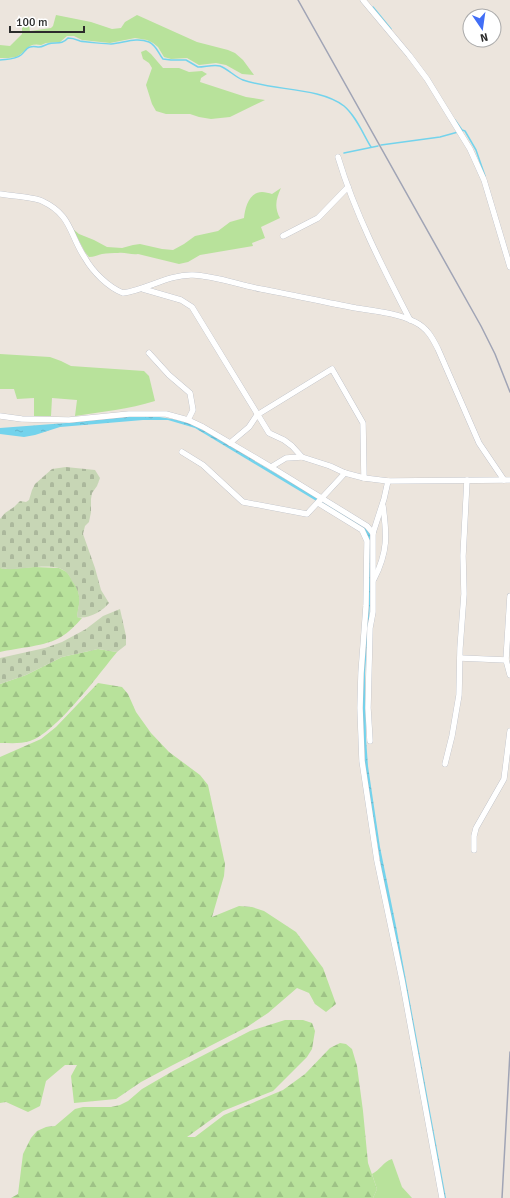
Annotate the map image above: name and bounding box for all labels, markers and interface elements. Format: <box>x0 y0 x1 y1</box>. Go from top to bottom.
scale bar <box>10 8 84 34</box>
north arrow <box>462 8 502 48</box>
text: 100 m <box>16 15 48 30</box>
text: N <box>479 30 489 44</box>

